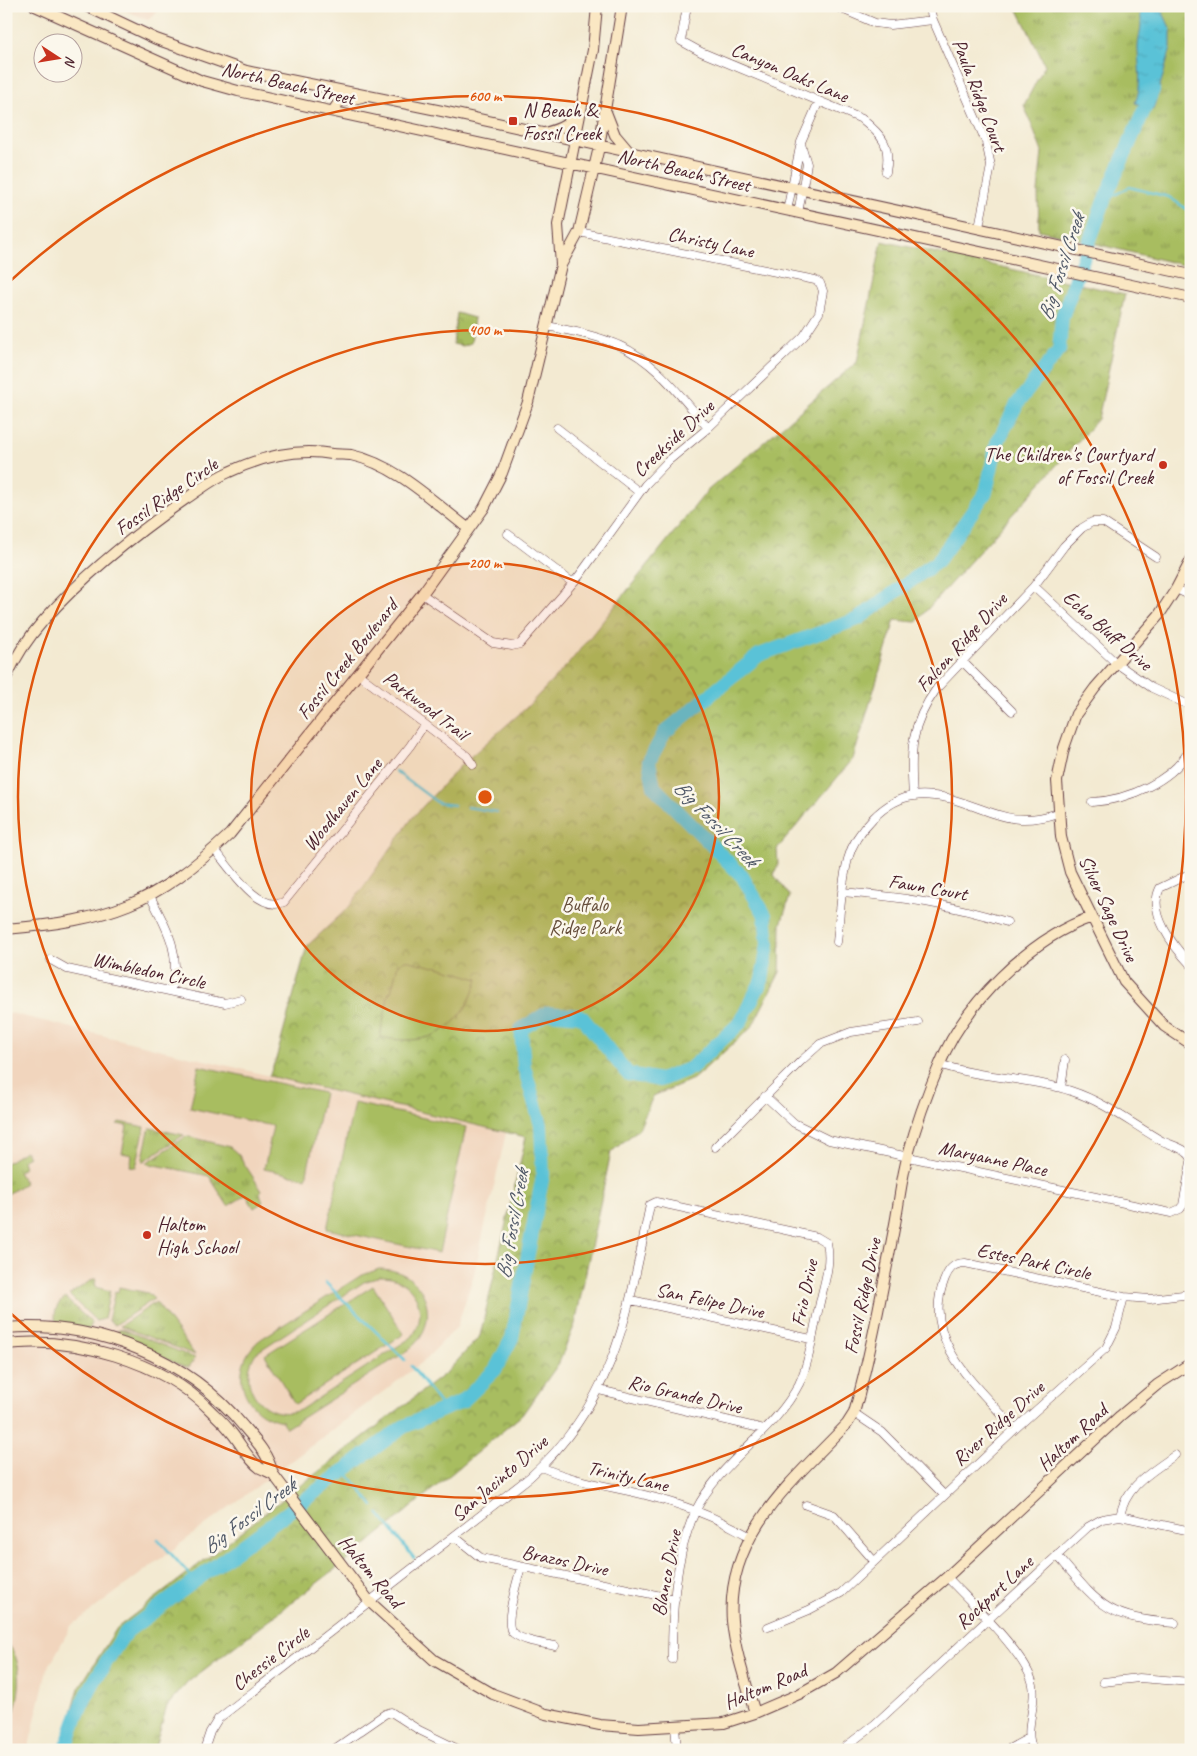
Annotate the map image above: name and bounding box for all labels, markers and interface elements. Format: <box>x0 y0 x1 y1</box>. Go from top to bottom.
north arrow <box>32 32 82 82</box>
street label: Paula Ridge Court <box>947 35 1013 157</box>
street label: Canyon Oaks Lane <box>728 37 853 109</box>
text: N <box>61 55 79 69</box>
street label: North Beach Street <box>219 56 359 111</box>
text: 600 m <box>469 87 503 106</box>
place label: N Beach & Fossil Creek <box>523 98 603 146</box>
marker: N Beach & Fossil Creek <box>507 115 519 127</box>
street label: North Beach Street <box>615 143 755 198</box>
water label: Big Fossil Creek <box>1032 207 1092 323</box>
street label: Christy Lane <box>666 221 757 264</box>
text: 400 m <box>469 321 503 340</box>
street label: Creekside Drive <box>627 393 720 482</box>
place label: The Children's Courtyard of Fossil Creek <box>985 442 1156 490</box>
street label: Fossil Ridge Circle <box>110 451 224 541</box>
marker: The Children's Courtyard of Fossil Creek <box>1157 459 1169 471</box>
text: 200 m <box>469 554 503 573</box>
street label: Echo Bluff Drive <box>1058 585 1159 677</box>
street label: Falcon Ridge Drive <box>910 586 1013 697</box>
street label: Fossil Creek Boulevard <box>291 592 405 724</box>
street label: Parkwood Trail <box>378 665 476 748</box>
street label: Woodhaven Lane <box>297 752 388 856</box>
water label: Big Fossil Creek <box>668 774 767 875</box>
centre of rings <box>476 788 494 806</box>
street label: Silver Sage Drive <box>1073 851 1145 967</box>
street label: Fawn Court <box>887 868 971 907</box>
park label: Buffalo Ridge Park <box>549 892 623 940</box>
street label: Wimbledon Circle <box>90 946 209 995</box>
street label: Maryanne Place <box>937 1135 1051 1182</box>
water label: Big Fossil Creek <box>490 1163 535 1280</box>
place label: Haltom High School <box>157 1212 241 1260</box>
marker: Haltom High School <box>141 1229 153 1241</box>
street label: Fossil Ridge Drive <box>838 1234 887 1356</box>
street label: Estes Park Circle <box>975 1237 1094 1286</box>
street label: Frio Drive <box>785 1256 824 1329</box>
street label: San Felipe Drive <box>654 1277 768 1324</box>
street label: Rio Grande Drive <box>626 1369 746 1420</box>
street label: River Ridge Drive <box>947 1374 1051 1471</box>
street label: Haltom Road <box>1032 1396 1115 1476</box>
street label: San Jacinto Drive <box>446 1429 554 1527</box>
street label: Trinity Lane <box>585 1455 672 1498</box>
water label: Big Fossil Creek <box>197 1470 304 1559</box>
street label: Blanco Drive <box>646 1527 687 1618</box>
street label: Haltom Road <box>333 1530 410 1615</box>
street label: Brazos Drive <box>520 1539 612 1582</box>
street label: Rockport Lane <box>950 1549 1040 1635</box>
street label: Chessie Circle <box>227 1620 315 1696</box>
street label: Haltom Road <box>720 1657 813 1715</box>

